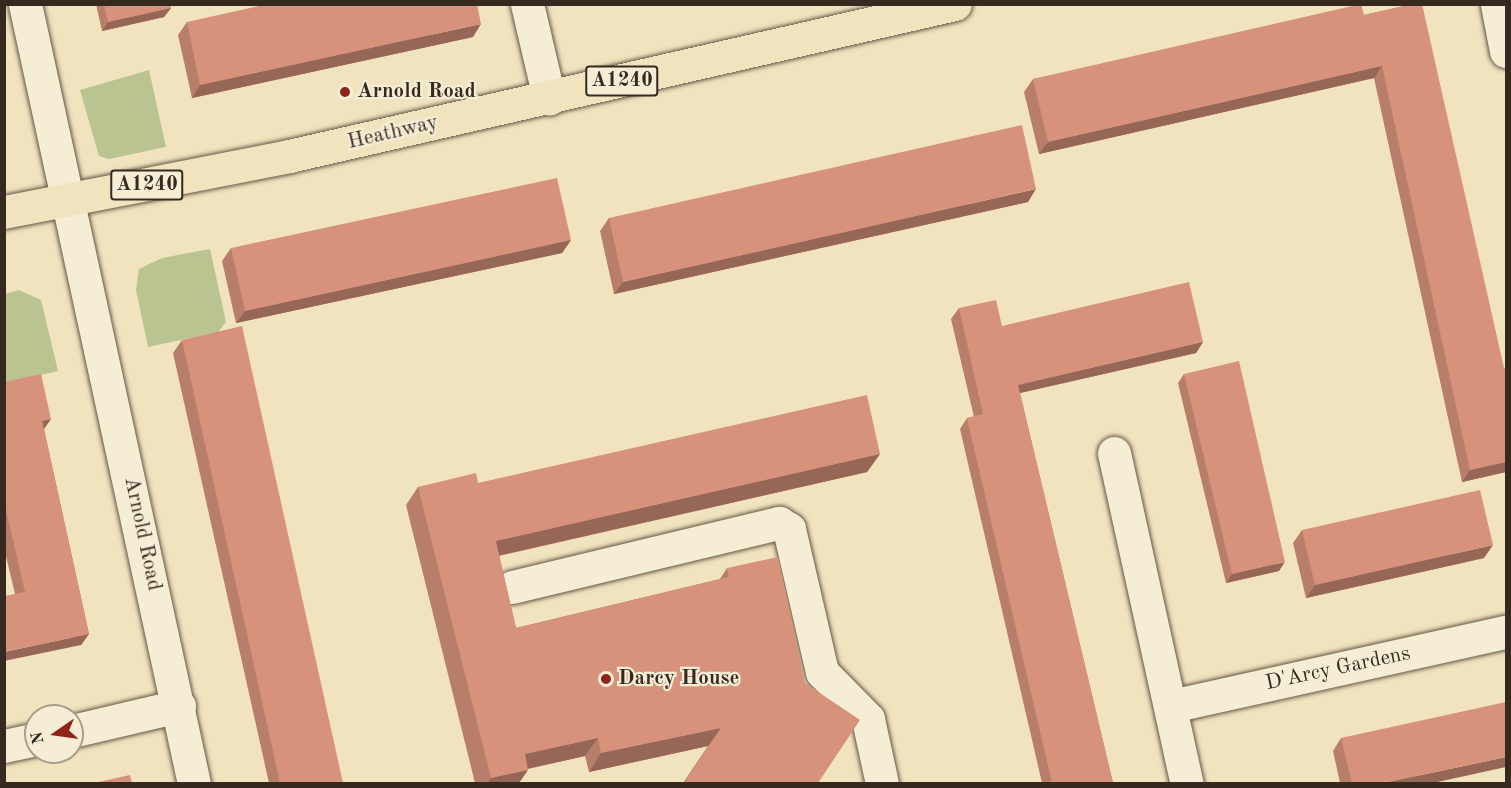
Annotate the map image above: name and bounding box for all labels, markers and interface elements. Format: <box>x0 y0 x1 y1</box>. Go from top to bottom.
road number: A1240 <box>584 64 660 98</box>
place label: Arnold Road <box>357 79 476 105</box>
marker: Arnold Road <box>338 85 352 99</box>
street label: Heathway <box>345 110 441 156</box>
road number: A1240 <box>110 168 184 202</box>
street label: Arnold Road <box>118 475 166 593</box>
street label: D'Arcy Gardens <box>1263 641 1413 697</box>
place label: Darcy House <box>618 666 739 692</box>
marker: Darcy House <box>599 672 613 686</box>
north arrow <box>24 704 84 764</box>
text: N <box>29 730 48 745</box>

